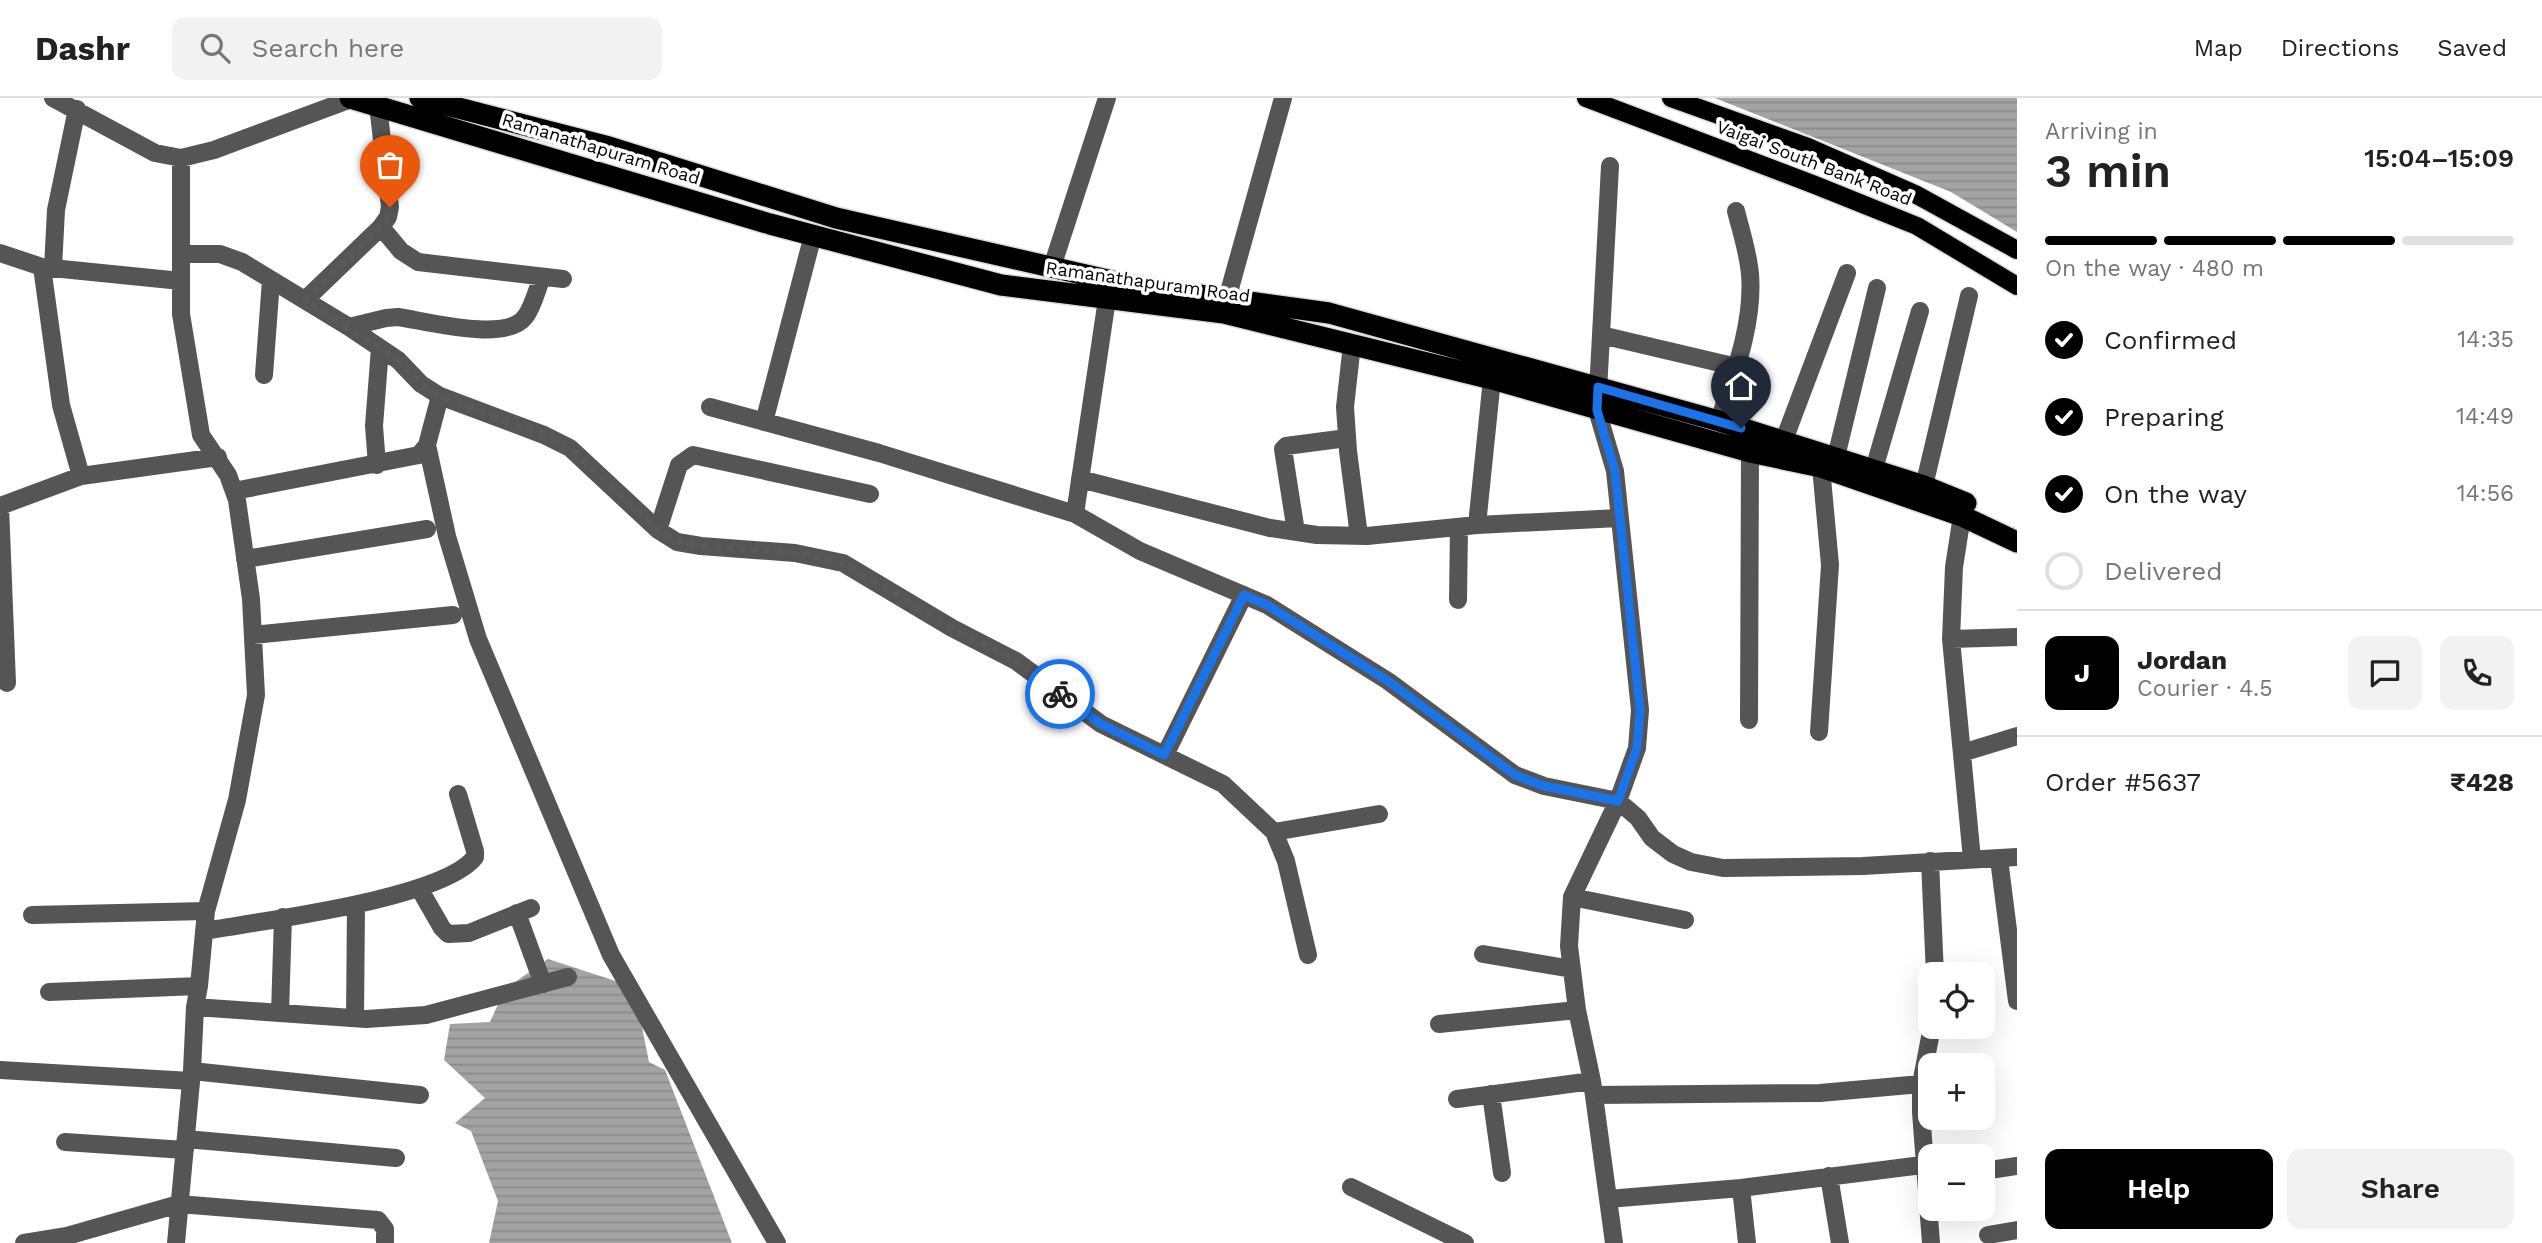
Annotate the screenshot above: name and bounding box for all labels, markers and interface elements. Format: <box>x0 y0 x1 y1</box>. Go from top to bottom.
search box <box>172 17 662 80</box>
text: Dashr <box>35 29 130 68</box>
icon: search <box>196 29 234 67</box>
text: Search here <box>252 33 404 63</box>
text: Map <box>2194 34 2243 62</box>
text: Directions <box>2281 34 2399 62</box>
text: Saved <box>2437 34 2507 62</box>
street label: Ramanathapuram Road <box>499 108 703 189</box>
street label: Vaigai South Bank Road <box>1714 116 1915 210</box>
text: Arriving in <box>2045 118 2158 145</box>
pin <box>360 135 420 207</box>
text: 15:04–15:09 <box>2364 143 2514 173</box>
text: 3 min <box>2045 144 2171 198</box>
icon: bag <box>371 146 409 184</box>
text: On the way · 480 m <box>2045 255 2264 282</box>
street label: Ramanathapuram Road <box>1044 257 1252 306</box>
icon: check <box>2045 321 2083 359</box>
text: Confirmed <box>2104 325 2237 355</box>
text: 14:35 <box>2457 326 2514 353</box>
pin <box>1711 356 1771 428</box>
icon: home <box>1722 367 1760 405</box>
icon: check <box>2045 398 2083 436</box>
text: Preparing <box>2104 402 2224 432</box>
text: 14:49 <box>2456 403 2514 430</box>
icon: check <box>2045 475 2083 513</box>
text: On the way <box>2104 479 2247 509</box>
text: 14:56 <box>2457 480 2514 507</box>
text: Delivered <box>2104 556 2223 586</box>
button: chat <box>2348 636 2422 710</box>
button: phone <box>2440 636 2514 710</box>
text: Jordan <box>2137 645 2227 675</box>
text: J <box>2074 658 2090 688</box>
courier <box>1025 659 1095 729</box>
icon: bike <box>1041 675 1079 713</box>
text: Courier · 4.5 <box>2137 675 2273 702</box>
text: Order #5637 <box>2045 767 2201 797</box>
text: ₹428 <box>2450 767 2514 797</box>
map controls <box>1918 962 1995 1221</box>
button: locate <box>1918 962 1995 1039</box>
button: + <box>1918 1053 1995 1130</box>
button: − <box>1918 1144 1995 1221</box>
button: Help <box>2045 1149 2273 1229</box>
button: Share <box>2287 1149 2514 1229</box>

